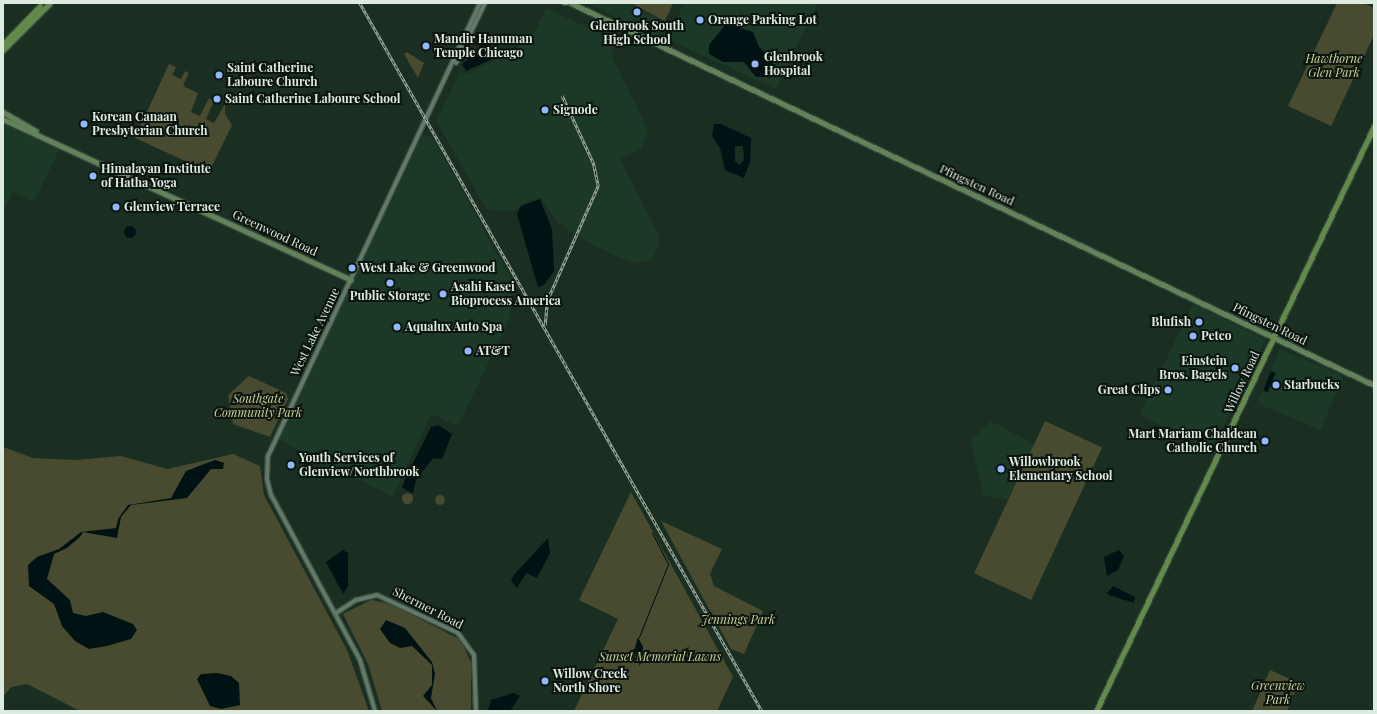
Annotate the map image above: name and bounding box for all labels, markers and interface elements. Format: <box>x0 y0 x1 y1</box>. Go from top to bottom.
marker: Glenbrook South High School <box>632 7 642 17</box>
place label: Orange Parking Lot <box>708 13 817 27</box>
marker: Orange Parking Lot <box>695 15 705 25</box>
place label: Glenbrook South High School <box>590 19 684 47</box>
place label: Mandir Hanuman Temple Chicago <box>434 32 533 60</box>
marker: Mandir Hanuman Temple Chicago <box>421 41 431 51</box>
place label: Glenbrook Hospital <box>764 50 823 78</box>
park label: Hawthorne Glen Park <box>1306 52 1362 80</box>
marker: Glenbrook Hospital <box>749 58 761 70</box>
place label: Saint Catherine Laboure Church <box>227 61 318 89</box>
marker: Saint Catherine Laboure Church <box>214 70 224 80</box>
place label: Saint Catherine Laboure School <box>225 92 400 106</box>
marker: Saint Catherine Laboure School <box>212 94 222 104</box>
place label: Signode <box>553 103 598 117</box>
marker: Signode <box>540 105 550 115</box>
place label: Korean Canaan Presbyterian Church <box>92 110 207 138</box>
marker: Korean Canaan Presbyterian Church <box>79 119 89 129</box>
street label: Pfingsten Road <box>937 161 1017 209</box>
place label: Himalayan Institute of Hatha Yoga <box>101 162 211 190</box>
marker: Himalayan Institute of Hatha Yoga <box>88 171 98 181</box>
place label: Glenview Terrace <box>124 200 221 214</box>
marker: Glenview Terrace <box>111 202 121 212</box>
street label: Greenwood Road <box>230 207 320 259</box>
place label: West Lake & Greenwood <box>360 261 496 275</box>
marker: West Lake & Greenwood <box>347 263 357 273</box>
marker: Public Storage <box>385 278 395 288</box>
place label: Asahi Kasei Bioprocess America <box>451 280 561 308</box>
street label: West Lake Avenue <box>287 285 343 379</box>
place label: Public Storage <box>350 289 430 303</box>
marker: Asahi Kasei Bioprocess America <box>438 289 448 299</box>
street label: Pfingsten Road <box>1231 300 1309 348</box>
place label: Blufish <box>1151 315 1191 329</box>
marker: Blufish <box>1194 317 1204 327</box>
place label: Aqualux Auto Spa <box>405 320 503 334</box>
marker: Aqualux Auto Spa <box>392 322 402 332</box>
place label: Petco <box>1201 329 1231 343</box>
marker: Petco <box>1188 331 1198 341</box>
place label: AT&T <box>476 344 510 358</box>
marker: AT&T <box>463 346 473 356</box>
street label: Willow Road <box>1221 349 1263 415</box>
place label: Einstein Bros. Bagels <box>1159 354 1227 382</box>
marker: Einstein Bros. Bagels <box>1230 363 1240 373</box>
place label: Starbucks <box>1284 378 1340 392</box>
marker: Starbucks <box>1271 380 1281 390</box>
place label: Great Clips <box>1098 383 1160 397</box>
marker: Great Clips <box>1163 385 1173 395</box>
park label: Southgate Community Park <box>214 392 302 420</box>
place label: Mart Mariam Chaldean Catholic Church <box>1128 427 1257 455</box>
marker: Mart Mariam Chaldean Catholic Church <box>1260 436 1270 446</box>
place label: Youth Services of Glenview/Northbrook <box>299 451 419 479</box>
place label: Willowbrook Elementary School <box>1009 455 1113 483</box>
marker: Youth Services of Glenview/Northbrook <box>286 460 296 470</box>
marker: Willowbrook Elementary School <box>996 464 1006 474</box>
street label: Shermer Road <box>390 584 466 632</box>
park label: Jennings Park <box>701 613 775 627</box>
park label: Sunset Memorial Lawns <box>599 650 721 664</box>
place label: Willow Creek North Shore <box>553 667 627 695</box>
marker: Willow Creek North Shore <box>540 676 550 686</box>
park label: Greenview Park <box>1251 679 1305 707</box>

